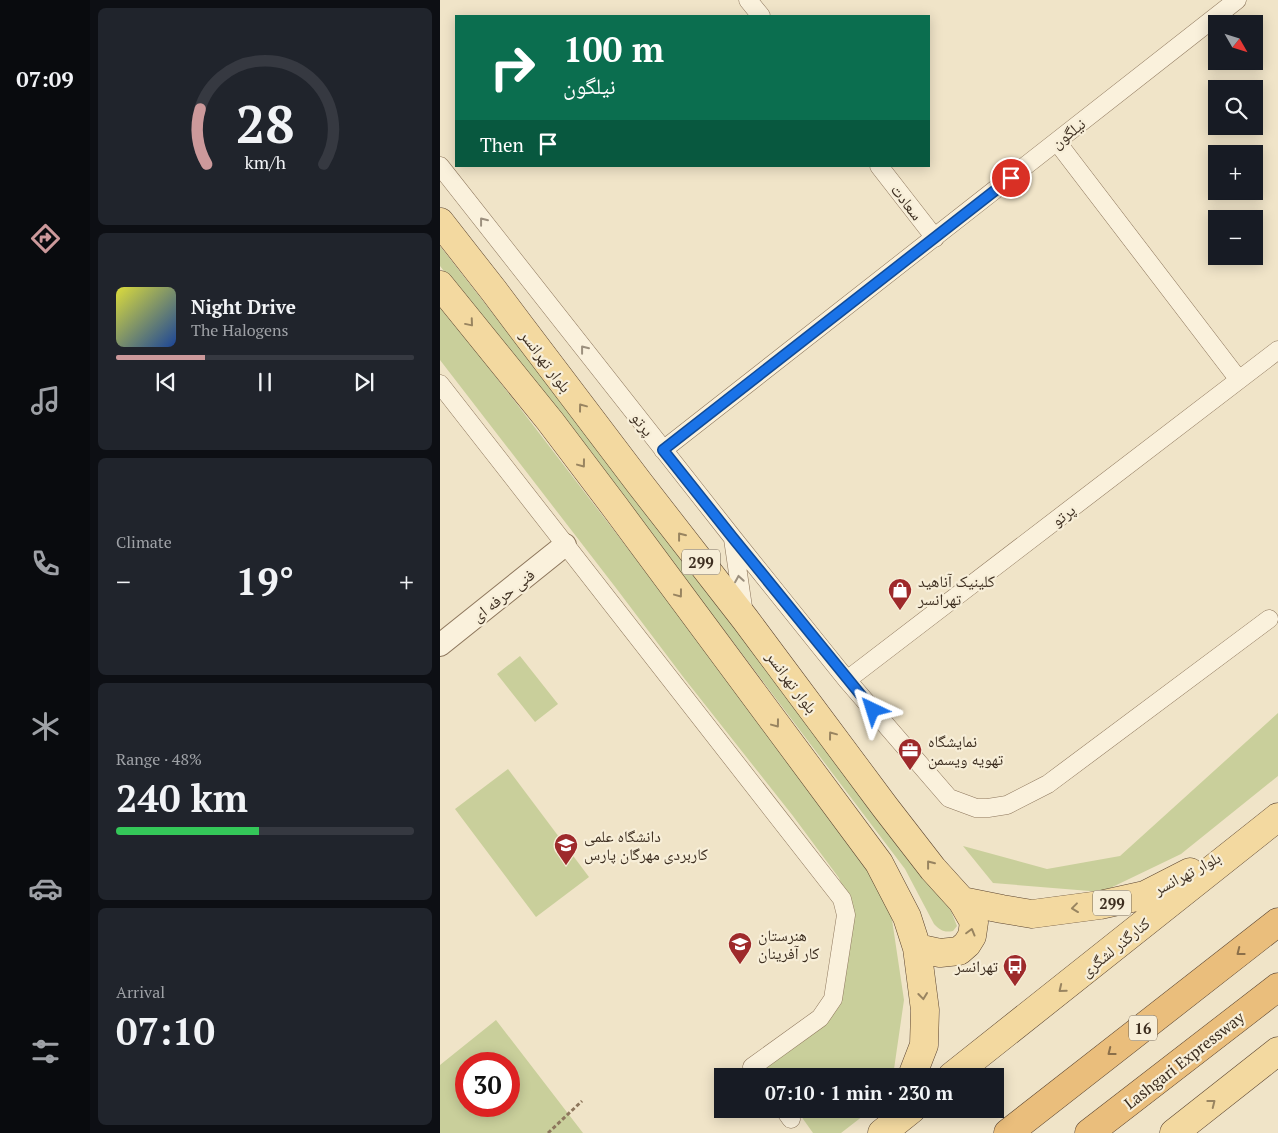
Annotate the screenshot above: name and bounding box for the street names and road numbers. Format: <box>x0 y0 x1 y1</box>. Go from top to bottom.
street label: نیلگون <box>1046 113 1090 153</box>
street label: سعادت <box>886 179 928 225</box>
street label: بلوار تهرانسر <box>515 324 577 397</box>
street label: پرتو <box>627 407 660 441</box>
street label: پرتو <box>1046 499 1080 531</box>
road number: 299 <box>682 550 720 574</box>
street label: فنی حرفه ای <box>467 563 539 627</box>
street label: بلوار تهرانسر <box>761 645 823 718</box>
street label: بلوار تهرانسر <box>1149 846 1224 900</box>
road number: 299 <box>1093 890 1131 916</box>
street label: کنارگذر لشگری <box>1076 912 1155 982</box>
street label: Lashgari Expressway <box>1119 1005 1249 1114</box>
road number: 16 <box>1129 1016 1157 1040</box>

